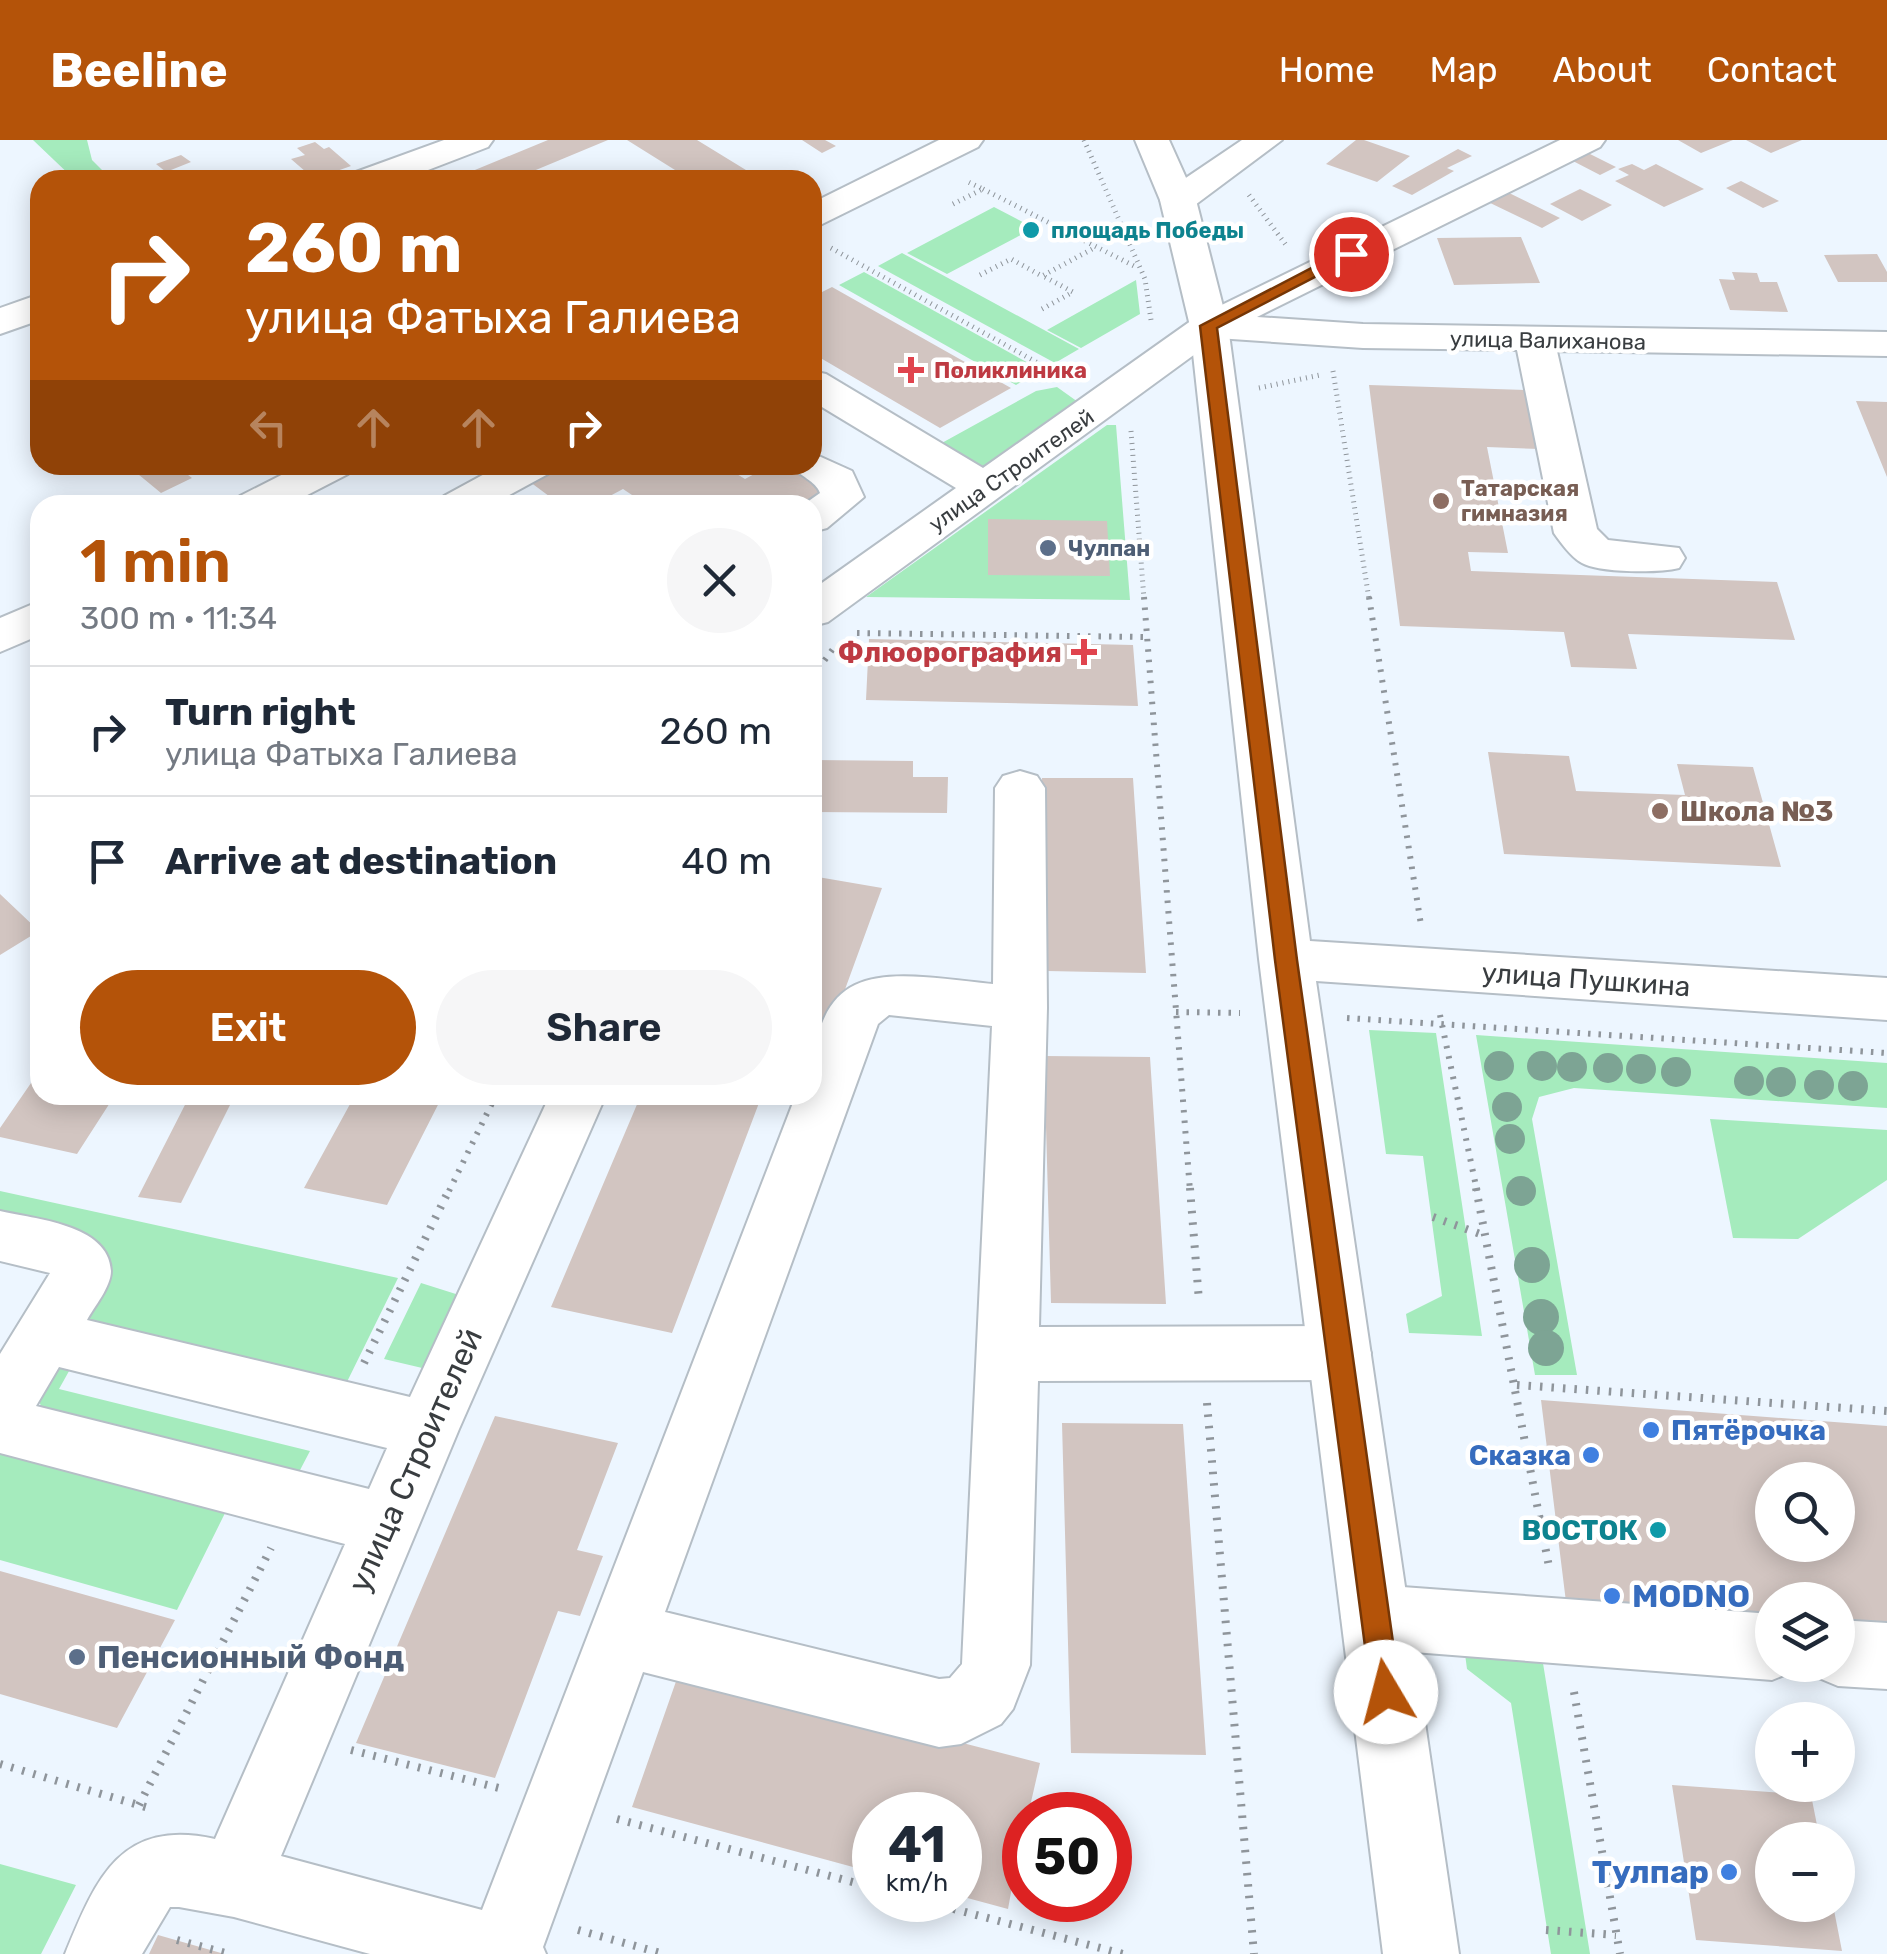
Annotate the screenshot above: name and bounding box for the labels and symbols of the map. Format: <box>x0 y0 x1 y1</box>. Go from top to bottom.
pin <box>1309 212 1394 297</box>
place label: площадь Победы <box>1051 217 1244 244</box>
marker: площадь Победы <box>1020 219 1042 241</box>
street label: улица Валиханова <box>1450 325 1646 356</box>
marker: Поликлиника <box>898 357 924 383</box>
place label: Поликлиника <box>934 357 1087 384</box>
street label: улица Строителей <box>923 403 1099 538</box>
place label: Татарская гимназия <box>1461 475 1579 527</box>
marker: Татарская гимназия <box>1430 490 1452 512</box>
place label: Чулпан <box>1068 535 1150 562</box>
marker: Чулпан <box>1037 537 1059 559</box>
place label: Флюорография <box>838 636 1062 669</box>
marker: Флюорография <box>1071 639 1097 665</box>
place label: Школа №3 <box>1680 795 1834 828</box>
marker: Школа №3 <box>1649 800 1671 822</box>
street label: улица Пушкина <box>1480 956 1692 1003</box>
street label: улица Строителей <box>340 1322 490 1598</box>
place label: Пятёрочка <box>1671 1414 1826 1447</box>
marker: Пятёрочка <box>1640 1419 1662 1441</box>
place label: Сказка <box>1469 1439 1571 1472</box>
marker: Сказка <box>1580 1444 1602 1466</box>
place label: ВОСТОК <box>1521 1514 1638 1547</box>
marker: ВОСТОК <box>1647 1519 1669 1541</box>
place label: MODNO <box>1632 1577 1750 1615</box>
marker: MODNO <box>1601 1585 1623 1607</box>
place label: Пенсионный Фонд <box>97 1638 404 1676</box>
position arrow <box>1334 1640 1438 1744</box>
marker: Пенсионный Фонд <box>66 1646 88 1668</box>
speed limit sign: 50 <box>1002 1792 1132 1922</box>
place label: Тулпар <box>1592 1853 1709 1891</box>
marker: Тулпар <box>1718 1861 1740 1883</box>

